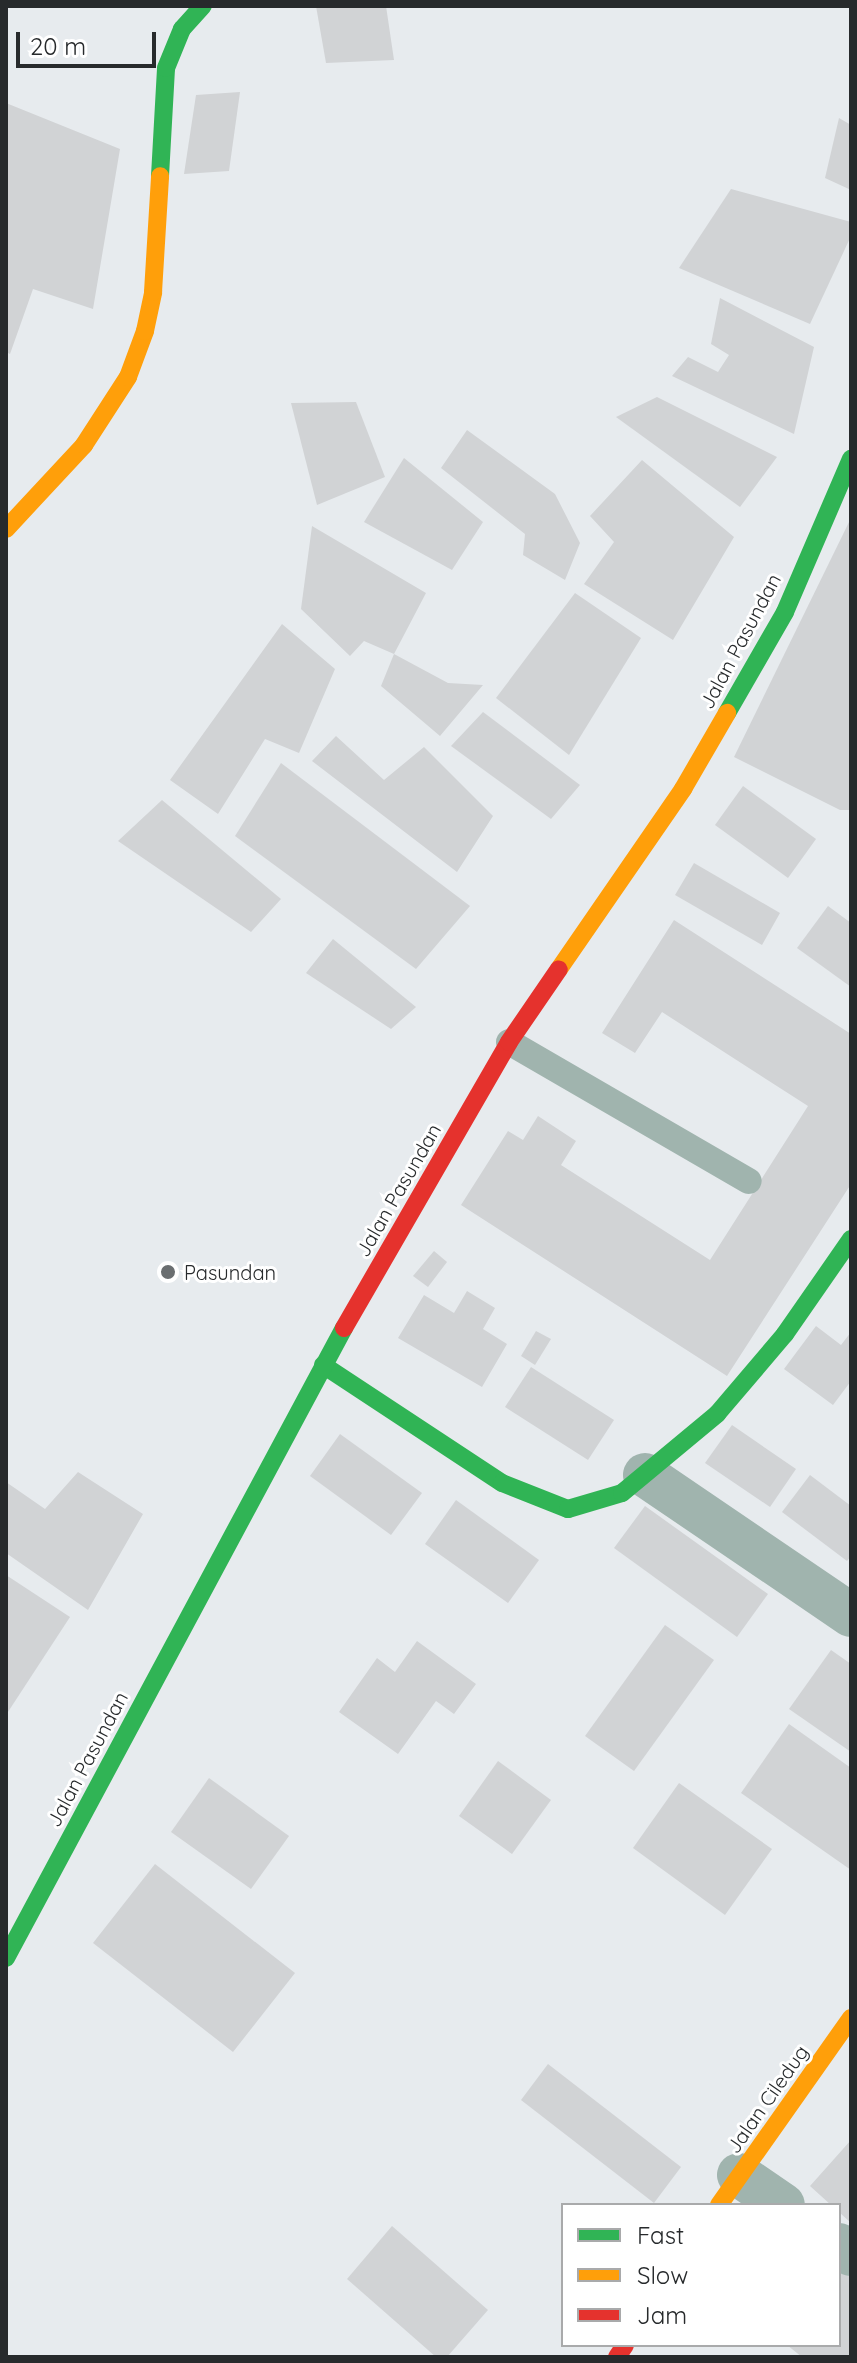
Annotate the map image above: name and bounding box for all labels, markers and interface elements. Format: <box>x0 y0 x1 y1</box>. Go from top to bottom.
scale bar <box>20 16 160 66</box>
text: 20 m <box>30 31 86 61</box>
street label: Jalan Pasundan <box>694 569 786 713</box>
street label: Jalan Pasundan <box>350 1119 446 1261</box>
place label: Pasundan <box>184 1260 276 1284</box>
marker: Pasundan <box>159 1263 177 1281</box>
street label: Jalan Pasundan <box>41 1687 133 1831</box>
street label: Jalan Ciledug <box>721 2040 813 2158</box>
legend <box>561 2203 841 2347</box>
text: Fast <box>637 2220 684 2250</box>
text: Slow <box>637 2260 688 2290</box>
text: Jam <box>637 2300 687 2330</box>

